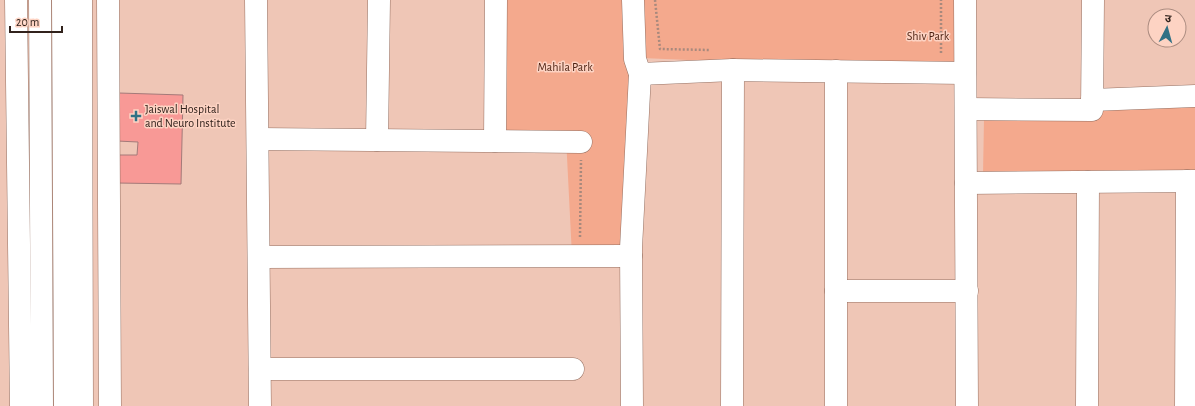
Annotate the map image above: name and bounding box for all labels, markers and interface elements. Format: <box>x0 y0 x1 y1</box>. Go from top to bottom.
scale bar <box>10 8 62 34</box>
north arrow <box>1147 8 1187 48</box>
text: उ <box>1164 13 1172 24</box>
text: 20 m <box>16 16 39 28</box>
park label: Shiv Park <box>907 30 950 42</box>
park label: Mahila Park <box>537 61 593 73</box>
place label: Jaiswal Hospital and Neuro Institute <box>145 103 236 129</box>
marker: Jaiswal Hospital and Neuro Institute <box>130 110 142 122</box>

